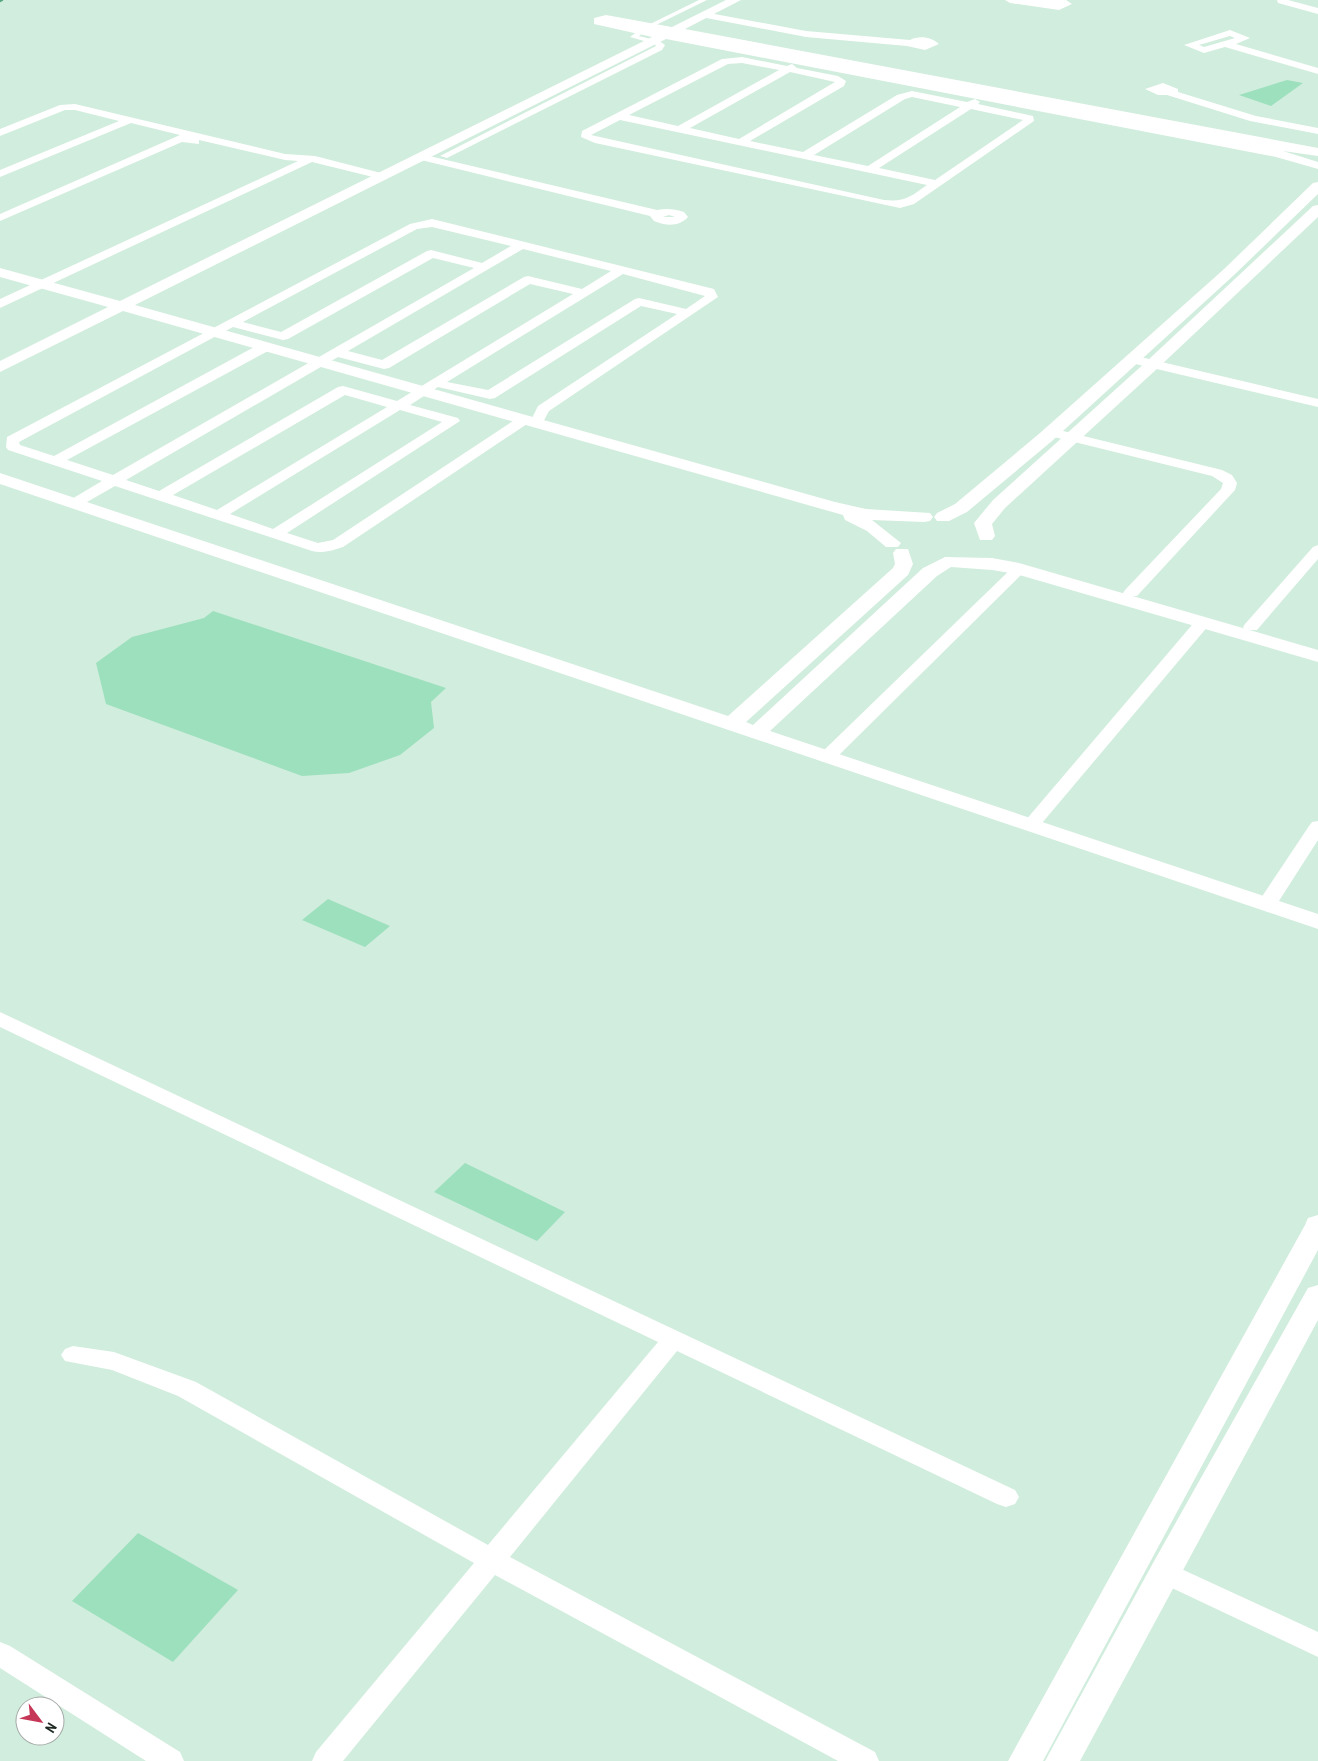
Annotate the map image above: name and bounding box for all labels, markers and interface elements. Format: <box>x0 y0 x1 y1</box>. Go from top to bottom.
north arrow <box>15 1696 65 1746</box>
text: N <box>42 1720 60 1736</box>

